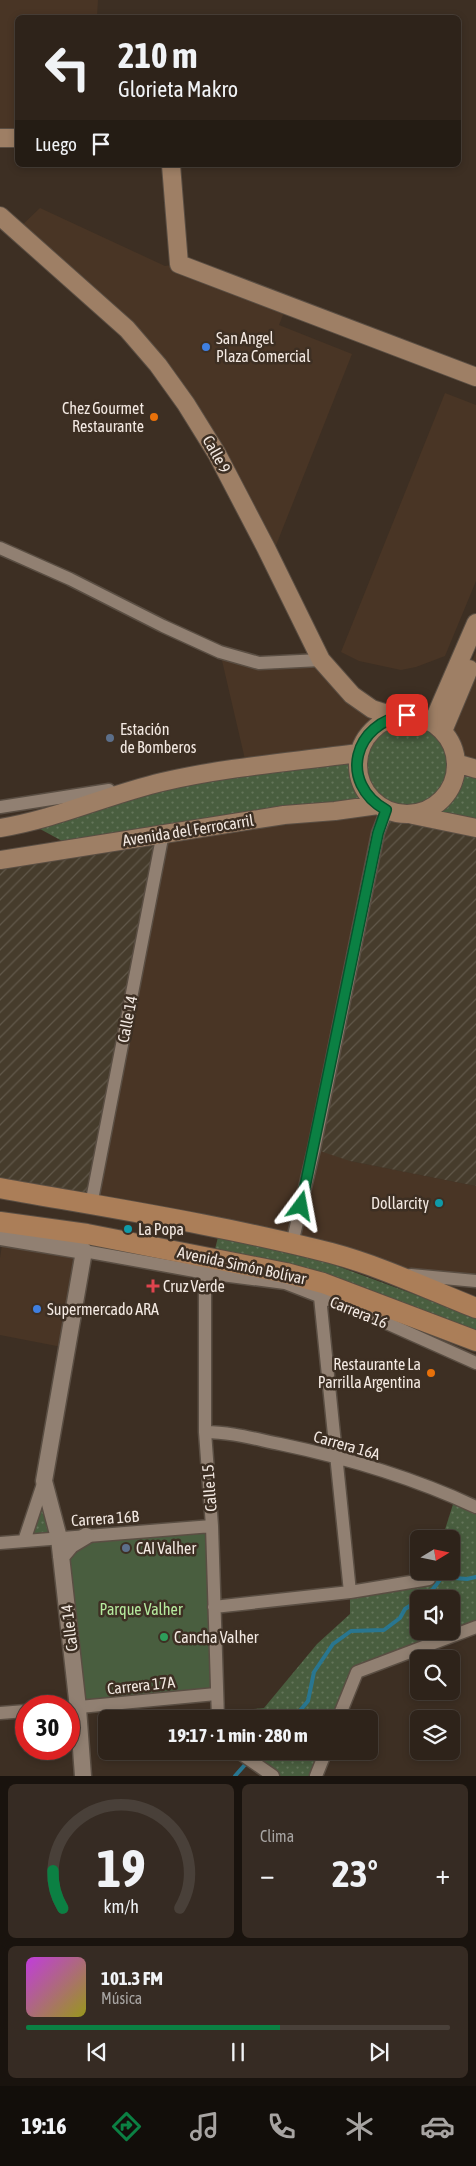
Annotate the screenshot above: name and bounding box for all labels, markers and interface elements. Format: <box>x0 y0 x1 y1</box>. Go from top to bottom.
icon: left <box>35 35 100 100</box>
text: 210 m <box>118 35 197 75</box>
text: Glorieta Makro <box>118 76 238 102</box>
icon: arrive <box>87 130 115 158</box>
text: Luego <box>35 133 77 155</box>
place label: San Angel Plaza Comercial <box>216 329 311 365</box>
marker: San Angel Plaza Comercial <box>200 341 212 353</box>
place label: Chez Gourmet Restaurante <box>62 399 144 435</box>
marker: Chez Gourmet Restaurante <box>148 411 160 423</box>
street label: Calle 9 <box>199 432 235 476</box>
pin <box>386 694 428 736</box>
icon: arrive <box>393 701 421 729</box>
place label: Estación de Bomberos <box>120 720 197 756</box>
marker: Estación de Bomberos <box>104 732 116 744</box>
street label: Avenida del Ferrocarril <box>121 811 256 849</box>
street label: Calle 14 <box>114 994 140 1044</box>
position arrow <box>274 1179 326 1231</box>
place label: Dollarcity <box>371 1194 429 1213</box>
marker: Dollarcity <box>433 1197 445 1209</box>
place label: La Popa <box>138 1220 184 1239</box>
marker: La Popa <box>122 1223 134 1235</box>
street label: Avenida Simón Bolívar <box>176 1243 308 1288</box>
place label: Cruz Verde <box>163 1277 225 1295</box>
marker: Cruz Verde <box>147 1280 159 1292</box>
street label: Carrera 16 <box>328 1292 390 1332</box>
place label: Supermercado ARA <box>47 1300 159 1319</box>
marker: Supermercado ARA <box>31 1303 43 1315</box>
place label: Restaurante La Parrilla Argentina <box>318 1355 421 1392</box>
marker: Restaurante La Parrilla Argentina <box>425 1367 437 1379</box>
street label: Carrera 16A <box>312 1427 382 1463</box>
street label: Calle 15 <box>198 1464 220 1512</box>
street label: Carrera 16B <box>70 1507 140 1529</box>
north arrow <box>410 1530 460 1580</box>
map controls <box>410 1530 460 1760</box>
place label: CAI Valher <box>136 1539 196 1557</box>
marker: CAI Valher <box>120 1542 132 1554</box>
button: sound <box>410 1590 460 1640</box>
park label: Parque Valher <box>99 1600 183 1619</box>
street label: Calle 14 <box>57 1603 81 1653</box>
place label: Cancha Valher <box>174 1628 259 1646</box>
marker: Cancha Valher <box>158 1631 170 1643</box>
button: search <box>410 1650 460 1700</box>
street label: Carrera 17A <box>106 1672 176 1698</box>
speed limit sign: 30 <box>15 1695 80 1760</box>
button: layers <box>410 1710 460 1760</box>
text: 19:17 · 1 min · 280 m <box>168 1724 308 1746</box>
text: Clima <box>260 1827 294 1845</box>
text: 19 <box>97 1838 145 1898</box>
text: 23° <box>332 1852 378 1895</box>
text: − <box>260 1858 275 1890</box>
text: + <box>435 1858 450 1890</box>
text: km/h <box>103 1896 139 1917</box>
text: 101.3 FM <box>101 1967 163 1989</box>
text: Música <box>101 1989 142 2007</box>
icon: previous <box>83 2038 111 2066</box>
icon: pause <box>224 2038 252 2066</box>
icon: next <box>365 2038 393 2066</box>
icon: directions <box>109 2109 144 2144</box>
icon: music <box>187 2109 222 2144</box>
icon: phone <box>264 2109 299 2144</box>
icon: climate <box>342 2109 377 2144</box>
icon: car <box>420 2109 455 2144</box>
text: 19:16 <box>21 2113 67 2139</box>

